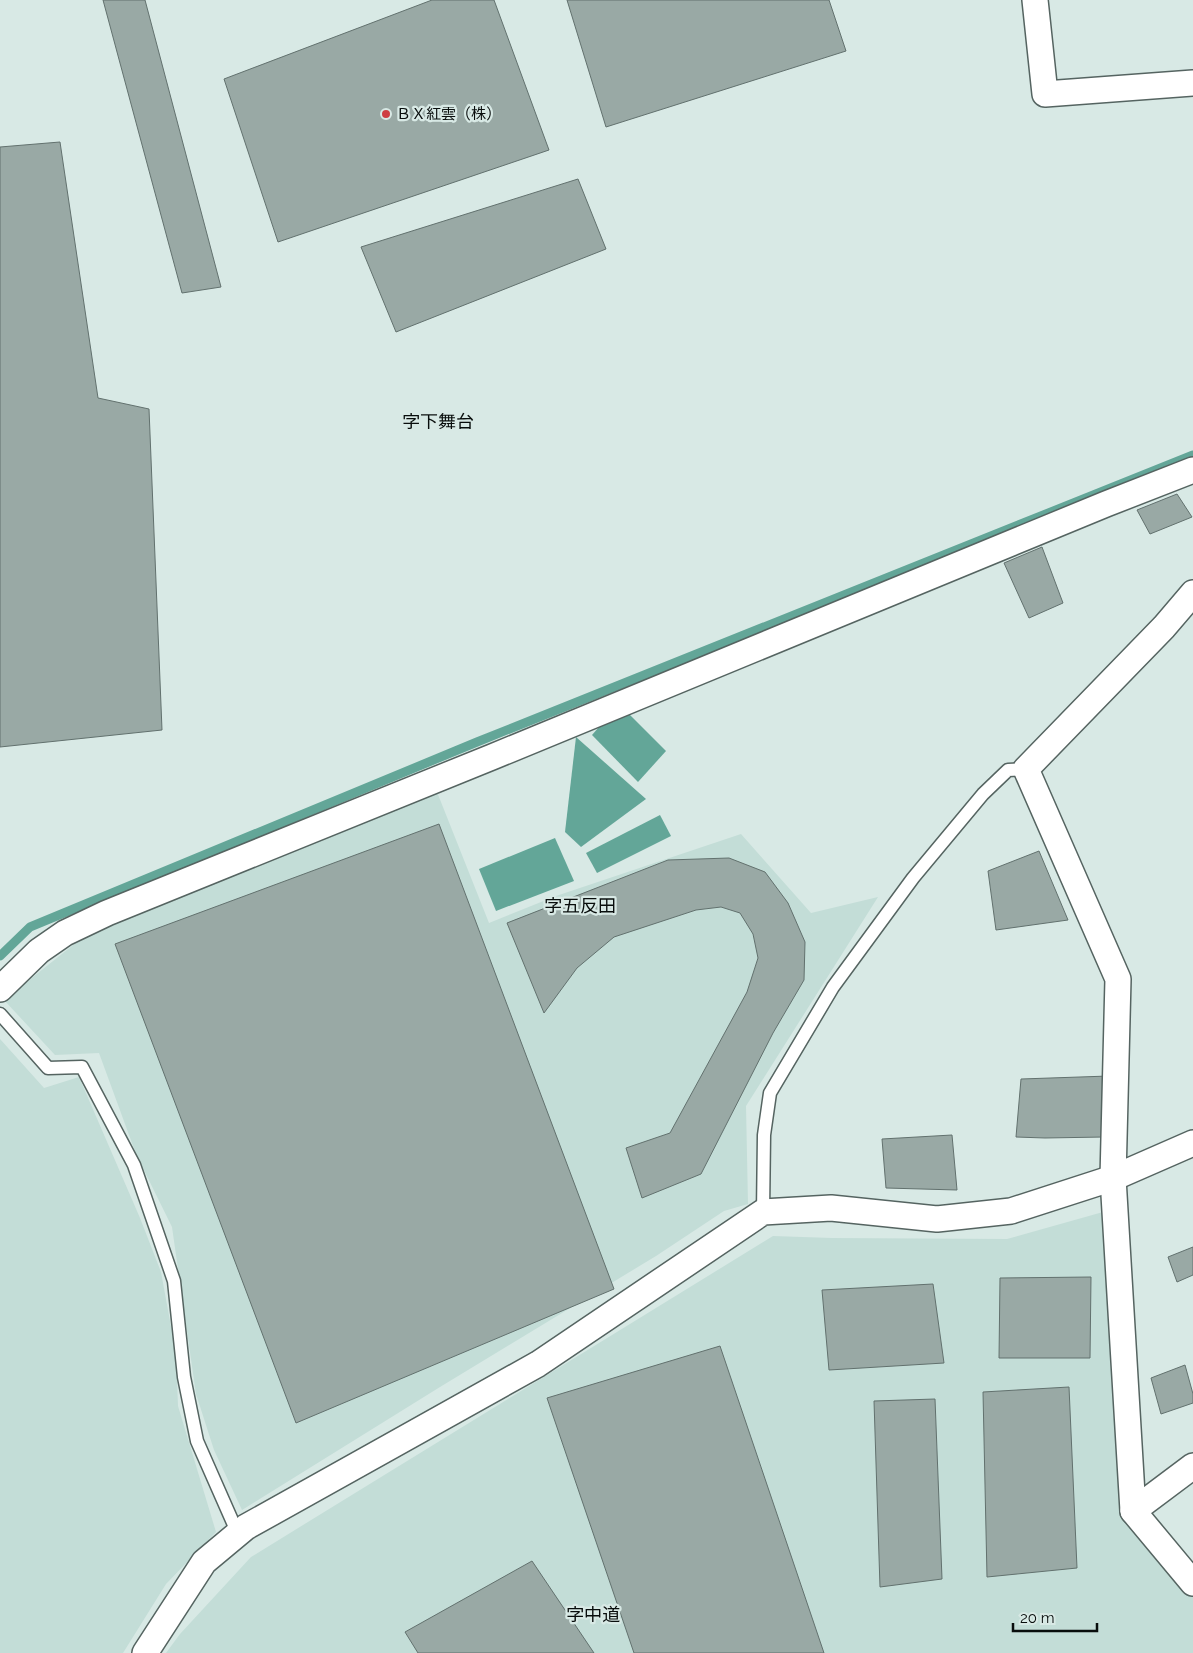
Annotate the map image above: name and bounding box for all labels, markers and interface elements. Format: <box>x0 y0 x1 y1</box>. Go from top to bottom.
place label: ＢＸ紅雲（株） <box>396 105 501 123</box>
marker: ＢＸ紅雲（株） <box>380 108 392 120</box>
district label: 字下舞台 <box>402 411 474 432</box>
district label: 字五反田 <box>544 895 616 916</box>
scale bar <box>1013 1600 1097 1632</box>
district label: 字中道 <box>566 1604 620 1625</box>
text: 20 m <box>1020 1609 1055 1627</box>

